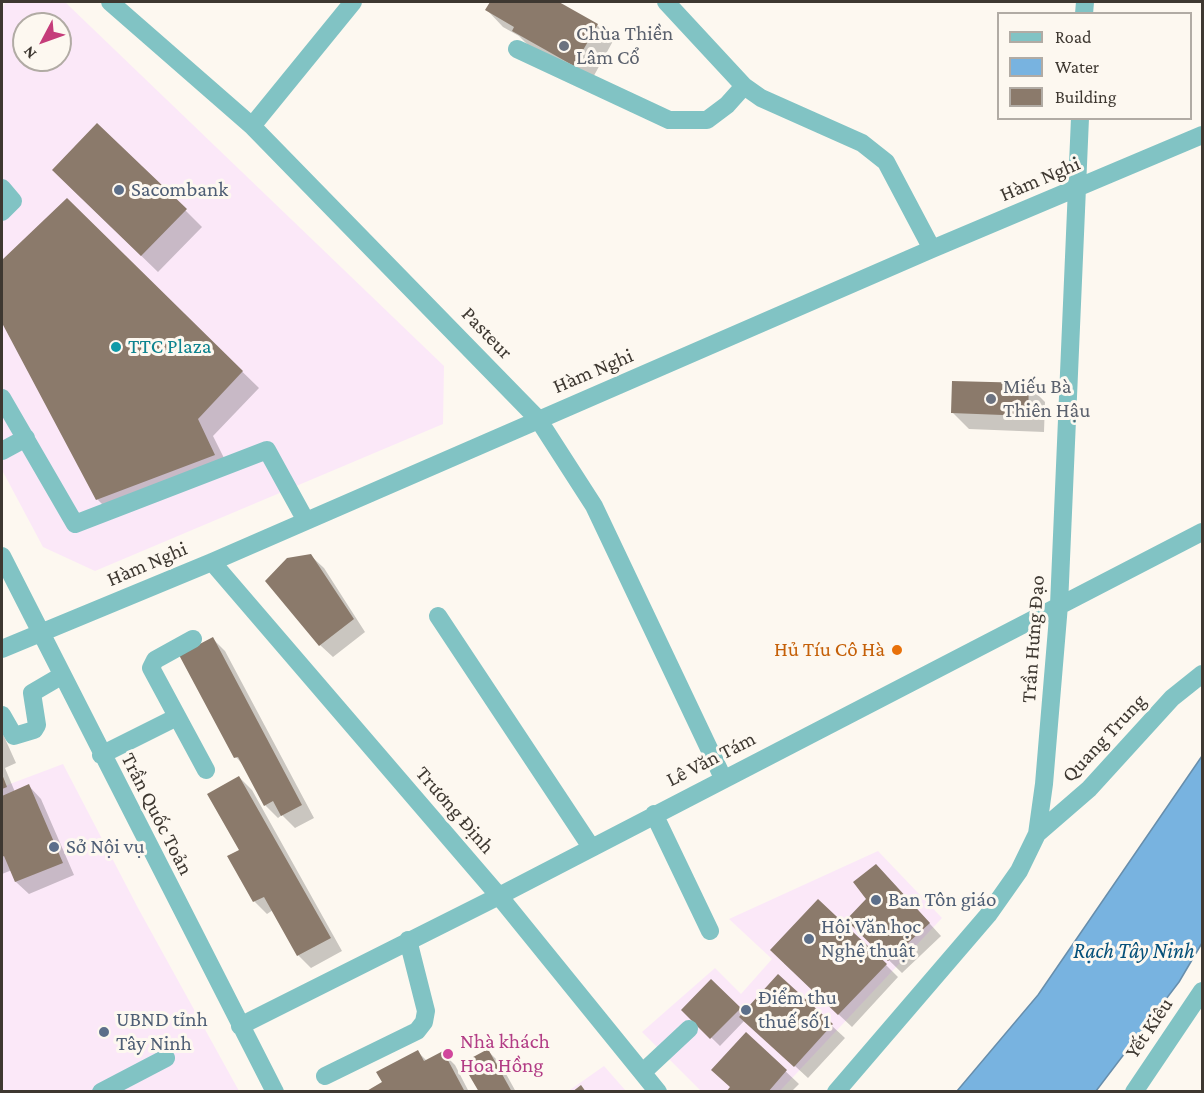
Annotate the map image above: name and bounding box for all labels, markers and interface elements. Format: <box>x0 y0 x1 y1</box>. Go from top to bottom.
north arrow <box>12 12 72 72</box>
legend <box>997 12 1192 120</box>
place label: Chùa Thiền Lâm Cổ <box>576 21 673 71</box>
text: Road <box>1055 27 1092 47</box>
marker: Chùa Thiền Lâm Cổ <box>557 39 571 53</box>
text: N <box>20 43 40 63</box>
text: Water <box>1055 57 1099 77</box>
text: Building <box>1055 87 1116 107</box>
street label: Hàm Nghi <box>996 151 1084 207</box>
place label: Sacombank <box>131 177 228 203</box>
marker: Sacombank <box>112 183 126 197</box>
street label: Pasteur <box>456 302 518 364</box>
place label: TTC Plaza <box>128 334 211 360</box>
marker: TTC Plaza <box>109 340 123 354</box>
street label: Hàm Nghi <box>549 343 637 399</box>
place label: Miếu Bà Thiên Hậu <box>1003 374 1090 424</box>
marker: Miếu Bà Thiên Hậu <box>984 392 998 406</box>
street label: Hàm Nghi <box>103 536 191 592</box>
street label: Trần Hưng Đạo <box>1016 574 1050 704</box>
place label: Hủ Tíu Cô Hà <box>774 637 885 663</box>
marker: Hủ Tíu Cô Hà <box>890 643 904 657</box>
street label: Quang Trung <box>1057 689 1151 787</box>
street label: Lê Văn Tám <box>662 726 760 792</box>
street label: Trần Quốc Toản <box>115 749 199 879</box>
street label: Trương Định <box>410 761 500 859</box>
place label: Sở Nội vụ <box>66 834 145 860</box>
marker: Sở Nội vụ <box>47 840 61 854</box>
place label: Ban Tôn giáo <box>888 887 996 913</box>
marker: Ban Tôn giáo <box>869 893 883 907</box>
place label: Hội Văn học Nghệ thuật <box>821 914 921 964</box>
marker: Hội Văn học Nghệ thuật <box>802 932 816 946</box>
water label: Rạch Tây Ninh <box>1073 938 1195 964</box>
place label: Điểm thu thuế số 1 <box>758 985 837 1035</box>
street label: Yết Kiêu <box>1120 993 1178 1063</box>
marker: Điểm thu thuế số 1 <box>739 1003 753 1017</box>
place label: UBND tỉnh Tây Ninh <box>116 1007 208 1057</box>
marker: UBND tỉnh Tây Ninh <box>97 1025 111 1039</box>
place label: Nhà khách Hoa Hồng <box>460 1029 550 1079</box>
marker: Nhà khách Hoa Hồng <box>441 1047 455 1061</box>

